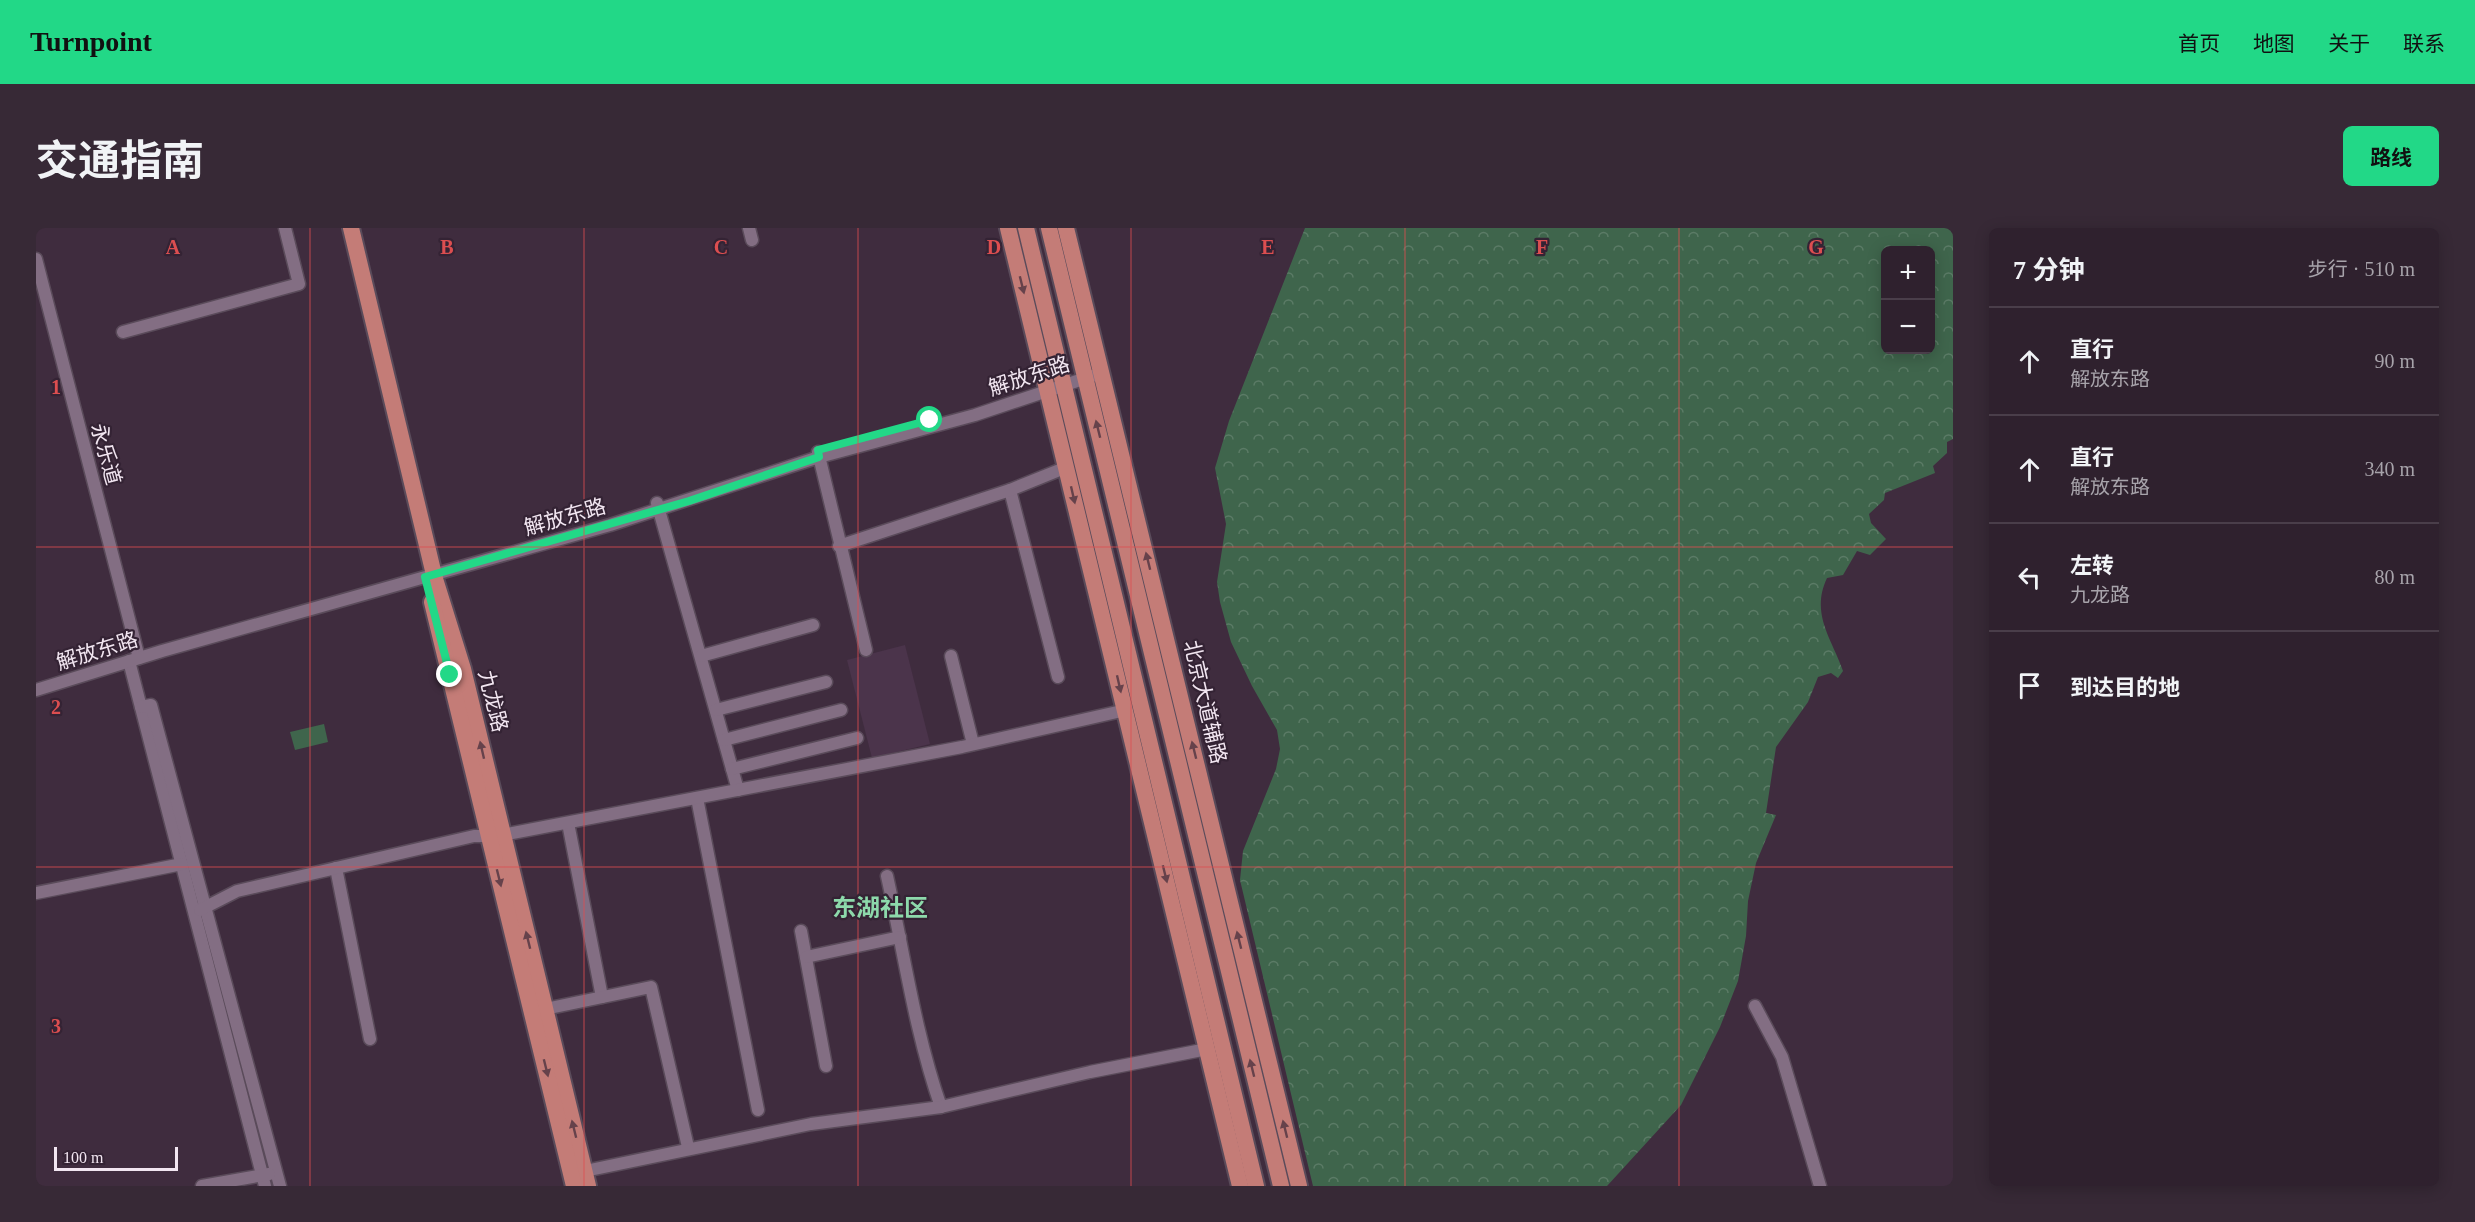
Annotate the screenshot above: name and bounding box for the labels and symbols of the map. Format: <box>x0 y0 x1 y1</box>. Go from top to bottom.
text: A <box>166 236 181 258</box>
text: B <box>440 236 454 258</box>
text: C <box>714 236 728 258</box>
text: D <box>987 236 1001 258</box>
text: E <box>1261 236 1275 258</box>
text: F <box>1536 236 1548 258</box>
text: G <box>1808 236 1824 258</box>
one-way arrow <box>1017 276 1027 294</box>
street label: 解放东路 <box>985 352 1073 400</box>
text: 1 <box>51 376 61 398</box>
route start <box>916 406 942 432</box>
street label: 永乐道 <box>86 420 126 488</box>
one-way arrow <box>1092 420 1102 439</box>
one-way arrow <box>1069 485 1079 504</box>
street label: 解放东路 <box>521 494 609 540</box>
one-way arrow <box>1143 551 1153 570</box>
street label: 解放东路 <box>53 627 141 675</box>
street label: 北京大道辅路 <box>1179 638 1231 766</box>
route end <box>436 661 462 687</box>
street label: 九龙路 <box>474 668 512 734</box>
one-way arrow <box>1115 675 1125 693</box>
text: 2 <box>51 696 61 718</box>
one-way arrow <box>477 741 487 759</box>
one-way arrow <box>1188 741 1198 759</box>
one-way arrow <box>1160 865 1170 883</box>
one-way arrow <box>495 869 505 887</box>
district label: 东湖社区 <box>832 895 928 921</box>
one-way arrow <box>1234 930 1244 949</box>
one-way arrow <box>522 931 532 949</box>
text: 3 <box>51 1015 61 1037</box>
one-way arrow <box>541 1058 551 1077</box>
one-way arrow <box>1247 1059 1257 1077</box>
one-way arrow <box>569 1120 579 1138</box>
one-way arrow <box>1280 1120 1290 1138</box>
scale bar <box>54 1144 178 1172</box>

